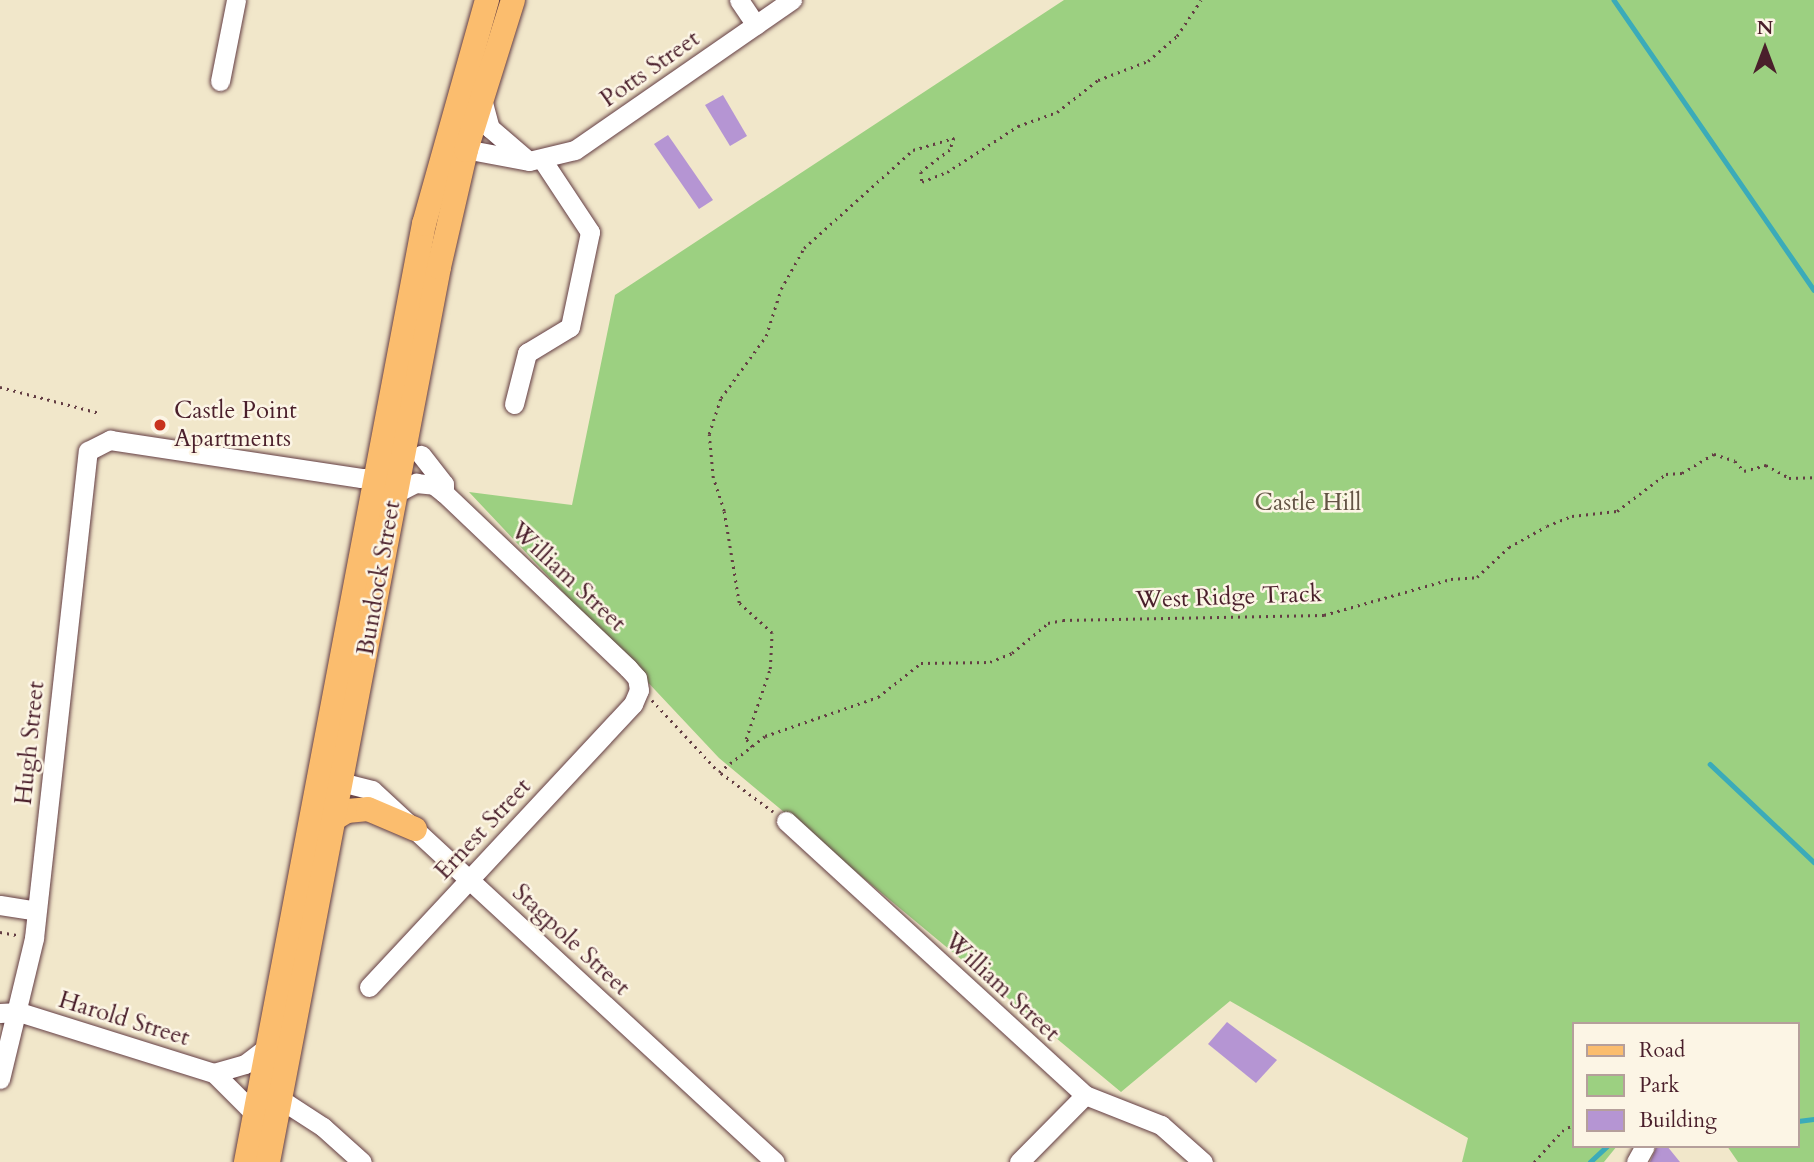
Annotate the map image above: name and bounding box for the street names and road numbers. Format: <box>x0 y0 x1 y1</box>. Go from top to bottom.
street label: Potts Street <box>595 24 705 114</box>
street label: Bundock Street <box>351 498 407 658</box>
street label: William Street <box>504 516 632 638</box>
street label: West Ridge Track <box>1135 579 1323 615</box>
street label: Hugh Street <box>9 680 51 806</box>
street label: Ernest Street <box>429 772 537 886</box>
street label: Stagpole Street <box>506 878 636 1002</box>
street label: William Street <box>938 926 1066 1048</box>
street label: Harold Street <box>55 985 193 1053</box>

